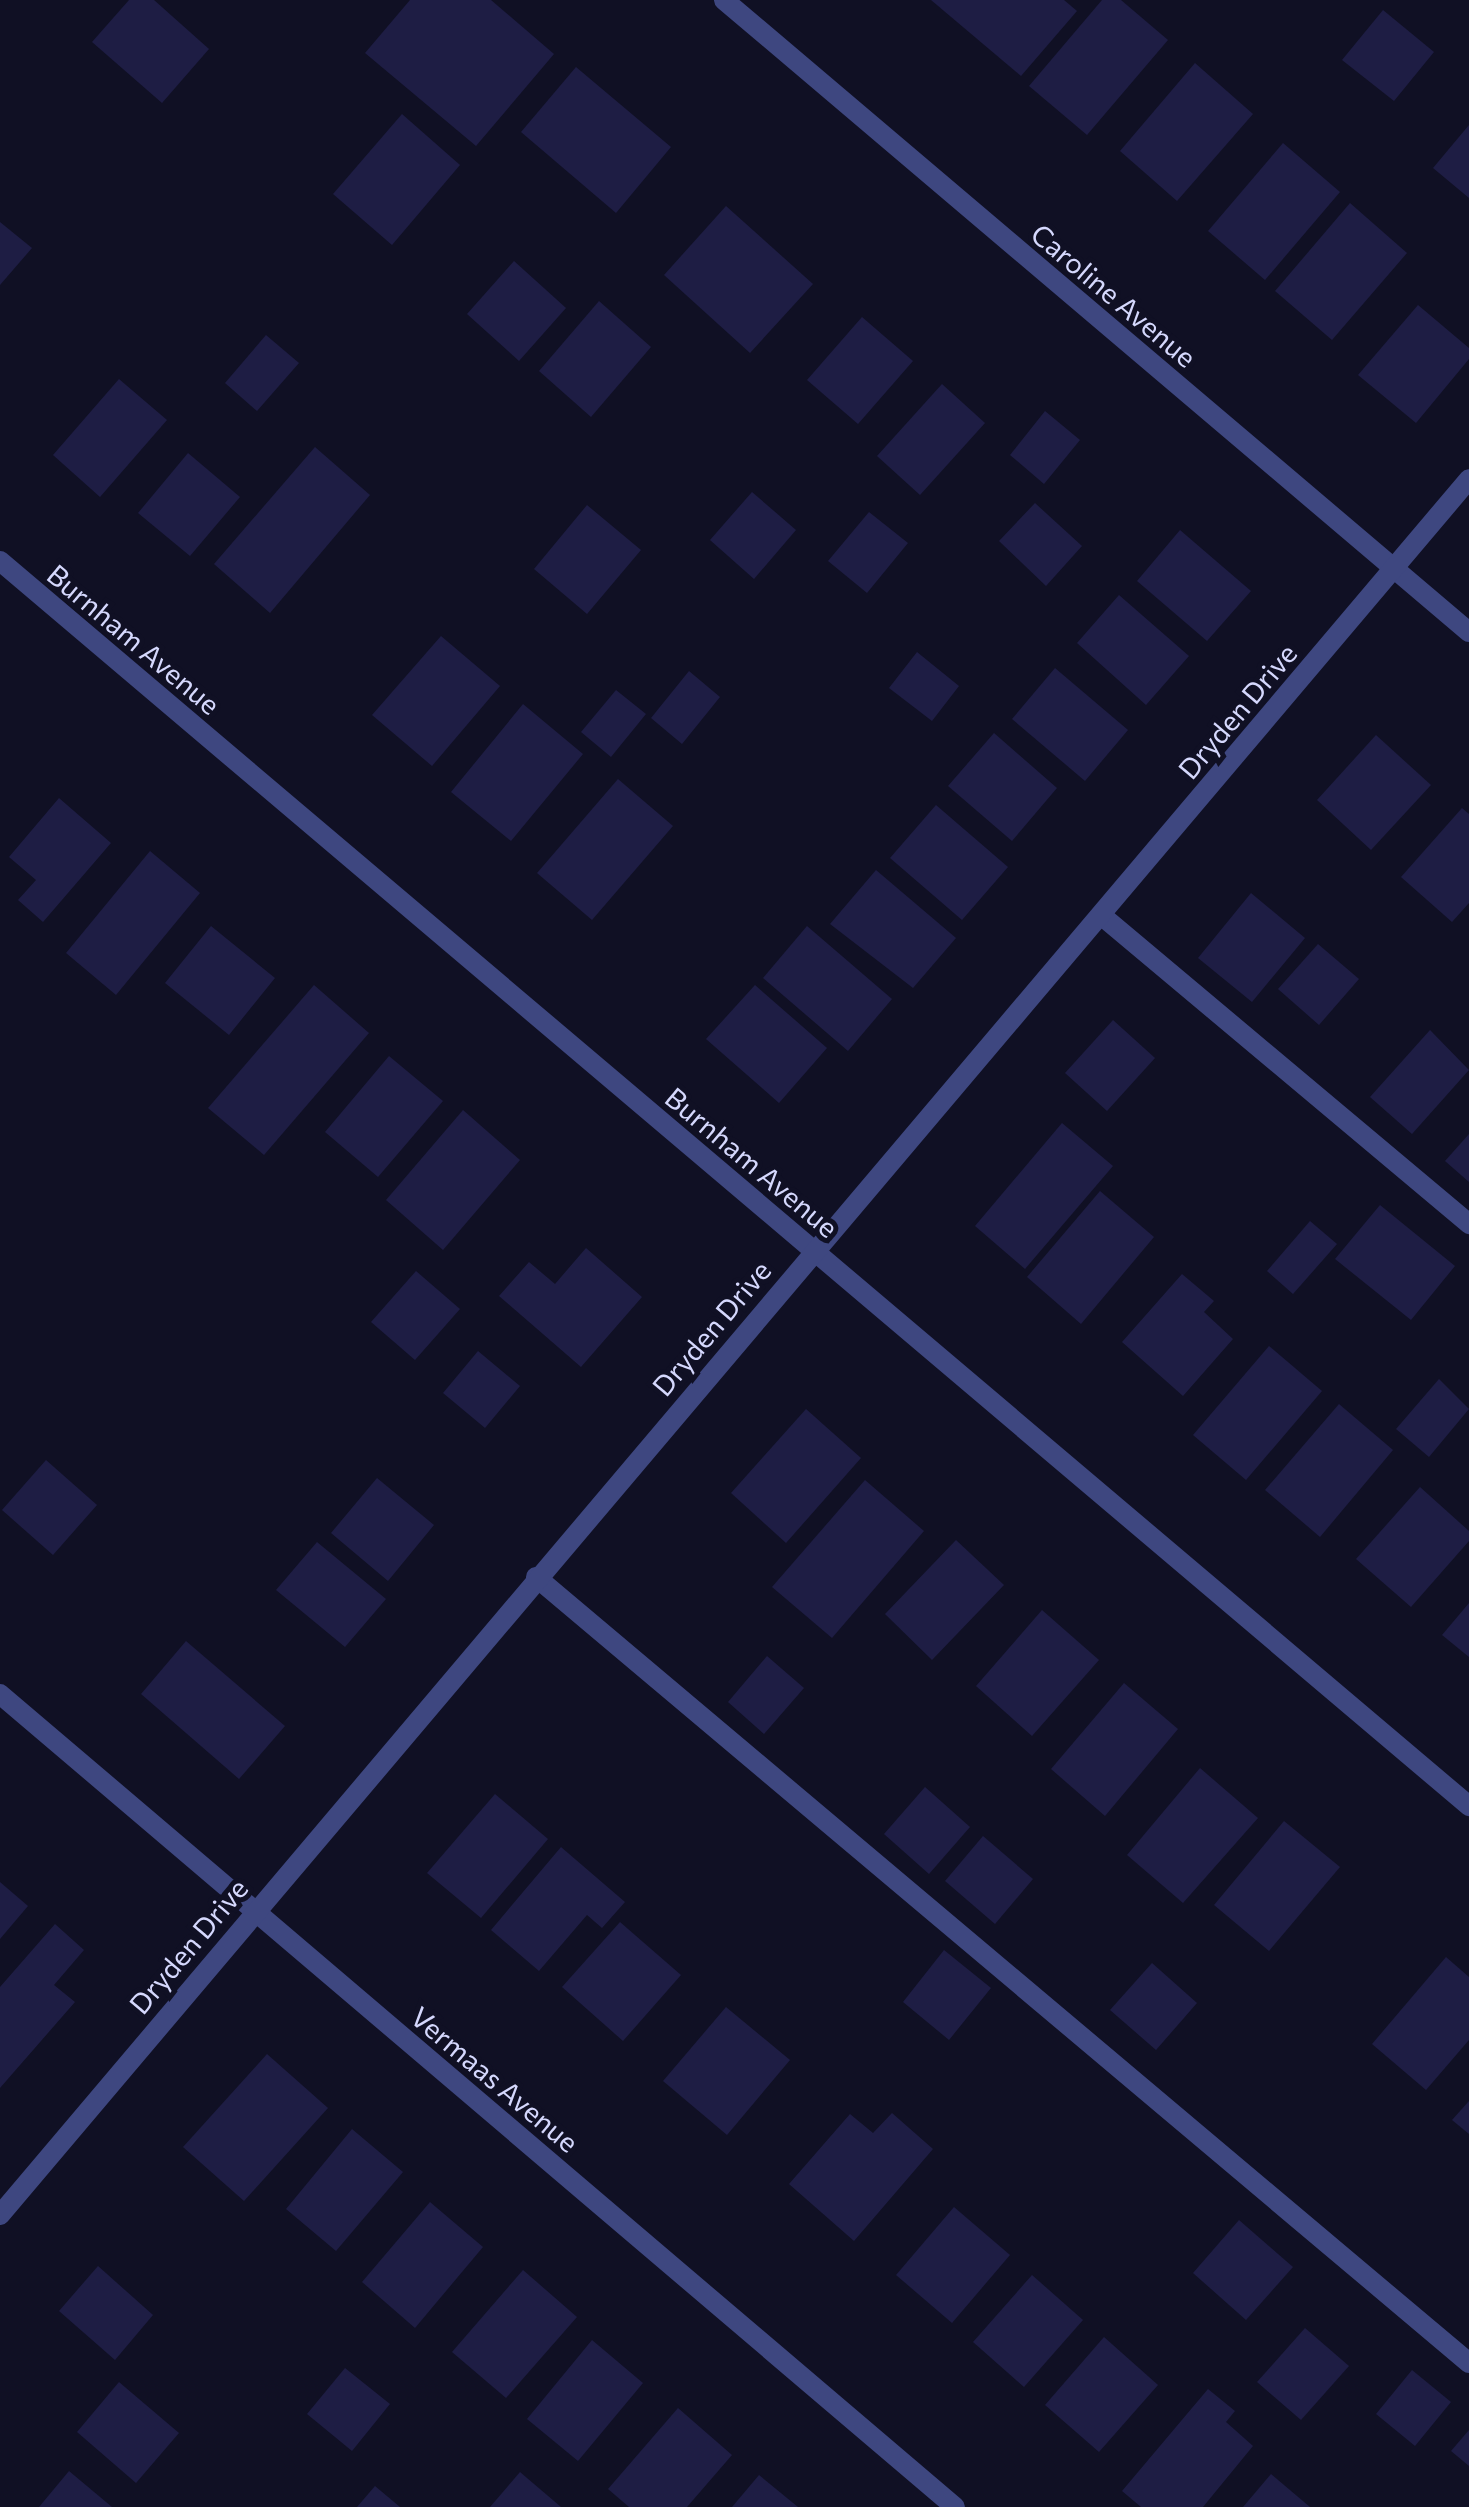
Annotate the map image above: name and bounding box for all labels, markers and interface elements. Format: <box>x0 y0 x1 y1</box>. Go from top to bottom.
street label: Caroline Avenue <box>1025 216 1203 374</box>
street label: Burnham Avenue <box>41 557 227 721</box>
street label: Dryden Drive <box>1171 637 1303 785</box>
street label: Burnham Avenue <box>659 1080 845 1244</box>
street label: Dryden Drive <box>645 1254 777 1402</box>
street label: Dryden Drive <box>122 1872 254 2020</box>
street label: Vermaas Avenue <box>404 1999 586 2159</box>

